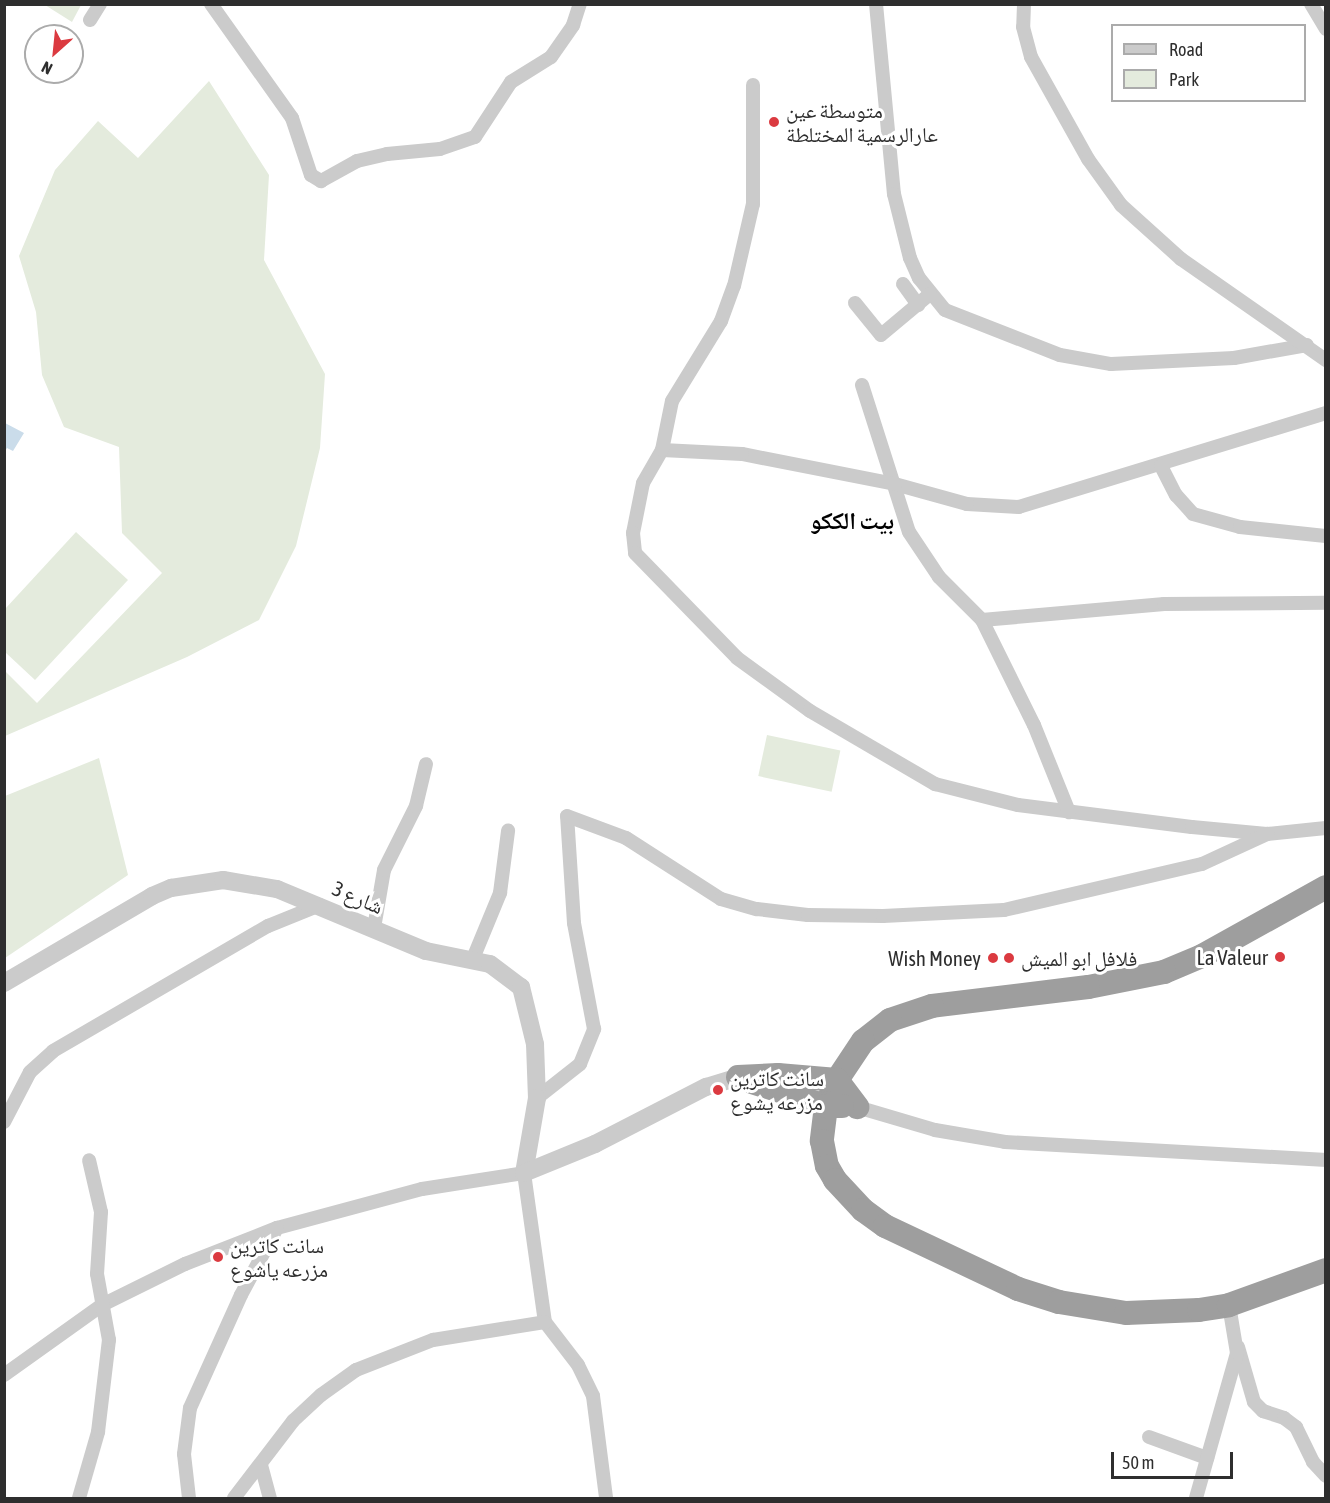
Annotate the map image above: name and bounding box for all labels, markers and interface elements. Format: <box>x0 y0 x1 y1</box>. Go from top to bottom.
north arrow <box>24 24 84 84</box>
legend <box>1111 24 1306 102</box>
text: Road <box>1169 39 1203 60</box>
text: N <box>38 58 55 78</box>
text: Park <box>1169 69 1199 90</box>
place label: متوسطة عين عارالرسمية المختلطة <box>786 97 938 147</box>
marker: متوسطة عين عارالرسمية المختلطة <box>767 115 781 129</box>
district label: بيت الككو <box>810 507 894 535</box>
street label: شارع 3 <box>329 875 387 919</box>
place label: La Valeur <box>1197 944 1268 970</box>
place label: Wish Money <box>888 945 981 971</box>
place label: فلافل ابو الميش <box>1021 945 1137 971</box>
marker: La Valeur <box>1273 950 1287 964</box>
marker: Wish Money <box>986 951 1000 965</box>
marker: فلافل ابو الميش <box>1002 951 1016 965</box>
place label: سانت كاترين مزرعه يشوع <box>730 1065 824 1115</box>
marker: سانت كاترين مزرعه يشوع <box>711 1083 725 1097</box>
place label: سانت كاترين مزرعه ياشوع <box>230 1232 328 1282</box>
marker: سانت كاترين مزرعه ياشوع <box>211 1250 225 1264</box>
scale bar <box>1114 1440 1236 1478</box>
text: 50 m <box>1122 1452 1154 1473</box>

